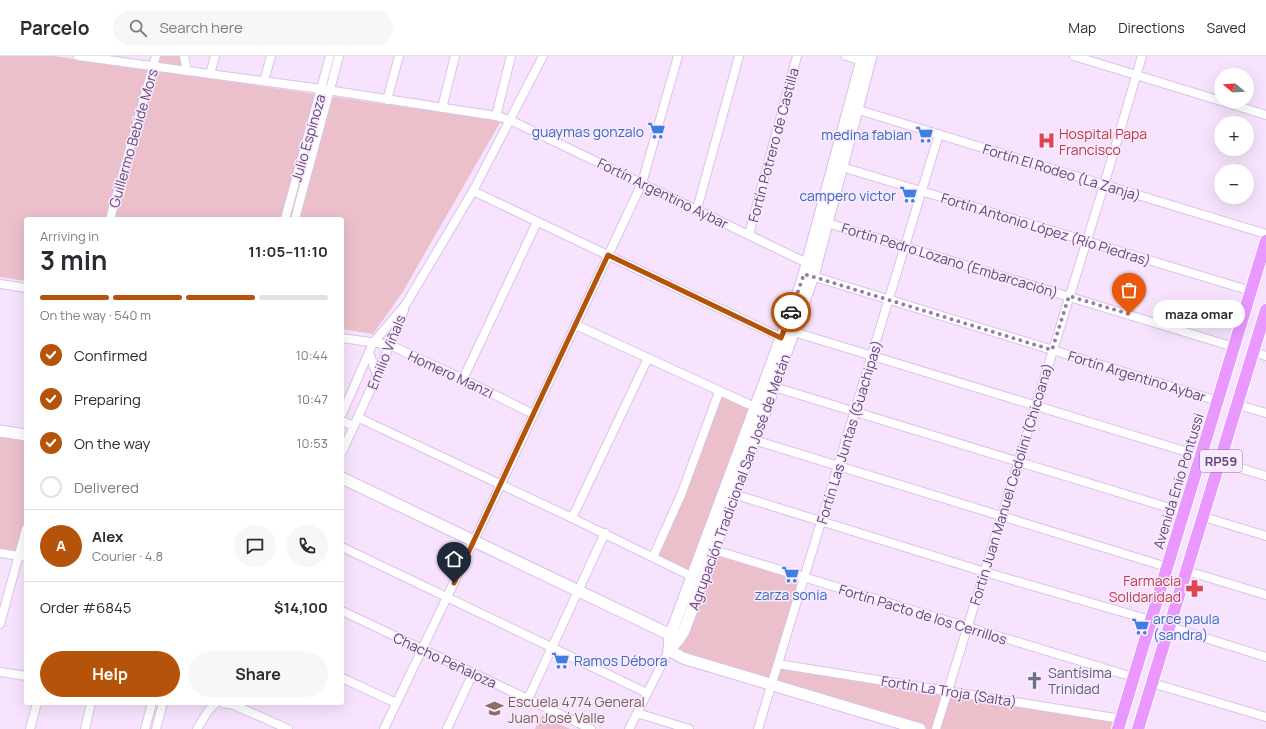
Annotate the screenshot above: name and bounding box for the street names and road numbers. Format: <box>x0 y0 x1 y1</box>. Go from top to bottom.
street label: Guillermo Bebide Mors <box>104 66 162 210</box>
street label: Fortín Potrero de Castilla <box>743 66 803 224</box>
street label: Julio Espinoza <box>286 92 330 184</box>
street label: Fortín El Rodeo (La Zanja) <box>981 139 1143 205</box>
street label: Fortín Argentino Aybar <box>594 153 732 233</box>
street label: Fortín Antonio López (Río Piedras) <box>939 188 1153 270</box>
street label: Fortín Pedro Lozano (Embarcación) <box>839 218 1061 302</box>
street label: Emilio Viñals <box>362 312 410 392</box>
street label: Fortín Las Juntas (Guachipas) <box>812 338 886 526</box>
street label: Homero Manzi <box>405 346 497 402</box>
street label: Fortín Argentino Aybar <box>1066 346 1208 406</box>
street label: Agrupación Tradicional San José de Metán <box>684 351 794 613</box>
street label: Fortín Juan Manuel Cedolini (Chicoana) <box>965 361 1057 607</box>
street label: Avenida Enio Pontussi <box>1148 411 1208 551</box>
road number: RP59 <box>1200 450 1242 472</box>
street label: Fortín Pacto de los Cerrillos <box>837 579 1009 649</box>
street label: Chacho Peñaloza <box>390 628 500 692</box>
street label: Fortín La Troja (Salta) <box>880 671 1018 711</box>

